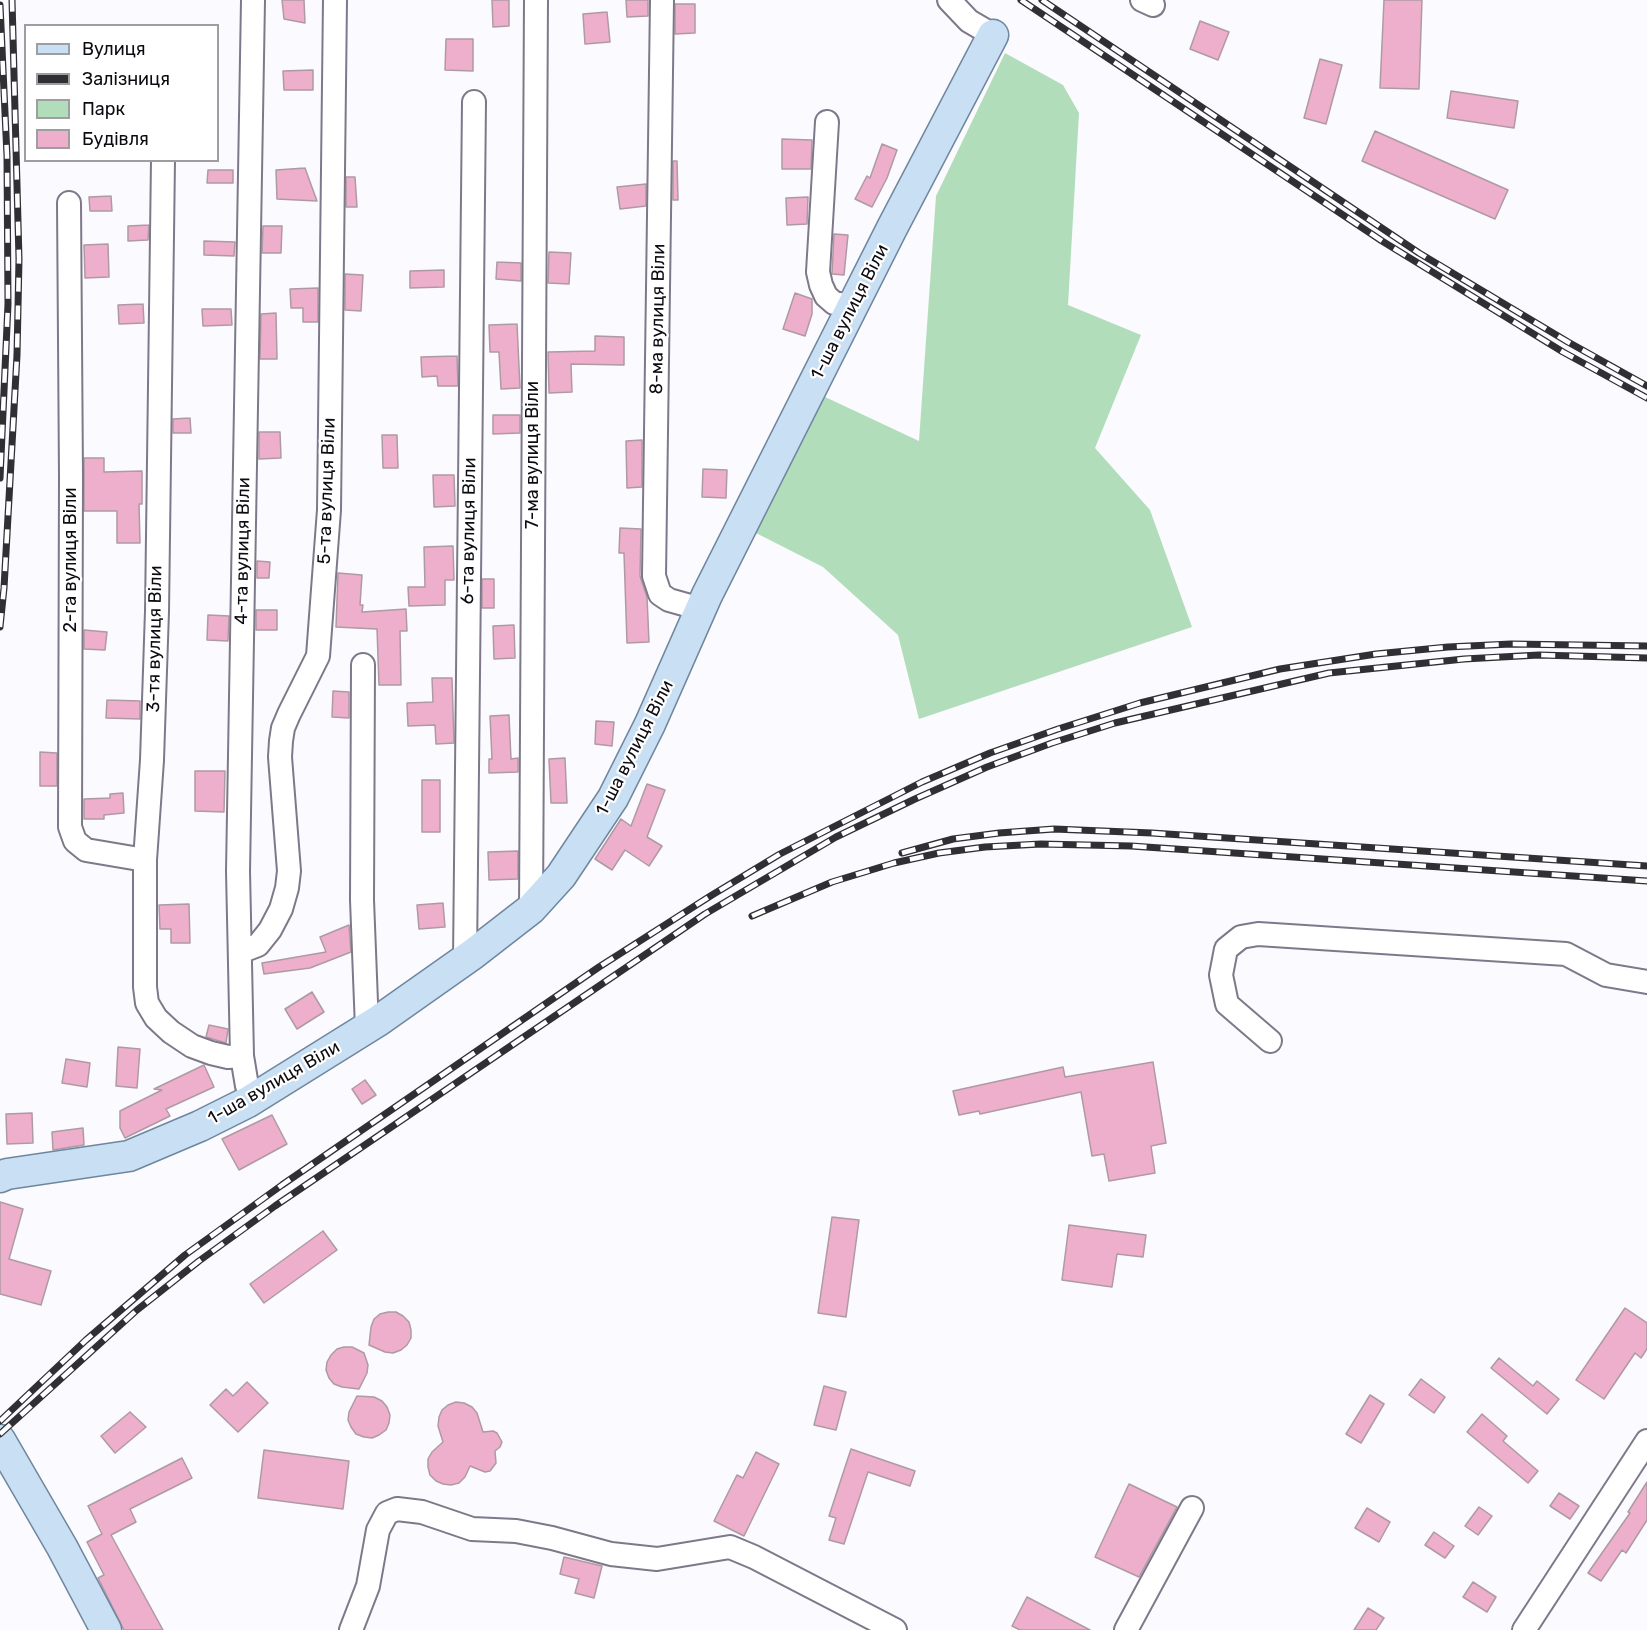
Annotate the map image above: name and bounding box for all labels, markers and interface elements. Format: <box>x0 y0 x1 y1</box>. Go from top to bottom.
legend <box>24 24 219 162</box>
text: Вулиця <box>82 38 146 60</box>
text: Залізниця <box>82 68 170 90</box>
text: Парк <box>82 98 125 120</box>
text: Будівля <box>82 128 149 150</box>
street label: 1-ша вулиця Віли <box>807 241 893 383</box>
street label: 8-ма вулиця Віли <box>646 243 670 395</box>
street label: 7-ма вулиця Віли <box>522 381 544 529</box>
street label: 5-та вулиця Віли <box>314 417 340 565</box>
street label: 6-та вулиця Віли <box>457 457 481 605</box>
street label: 4-та вулиця Віли <box>231 477 255 625</box>
street label: 2-га вулиця Віли <box>60 488 82 632</box>
street label: 3-тя вулиця Віли <box>143 565 167 713</box>
street label: 1-ша вулиця Віли <box>592 677 678 819</box>
street label: 1-ша вулиця Віли <box>204 1036 344 1130</box>

